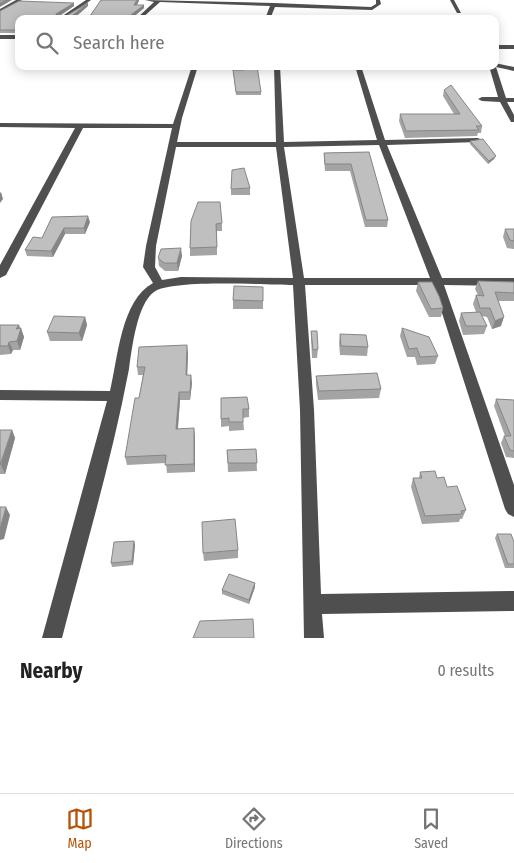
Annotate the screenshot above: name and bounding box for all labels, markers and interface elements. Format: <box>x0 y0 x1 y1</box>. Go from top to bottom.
search box <box>15 15 499 70</box>
icon: search <box>33 29 61 57</box>
text: Search here <box>73 31 165 54</box>
text: Nearby <box>20 658 82 684</box>
text: 0 results <box>437 661 494 680</box>
tab: Map <box>66 805 94 852</box>
tab: Directions <box>225 805 283 852</box>
tab: Saved <box>414 805 448 852</box>

